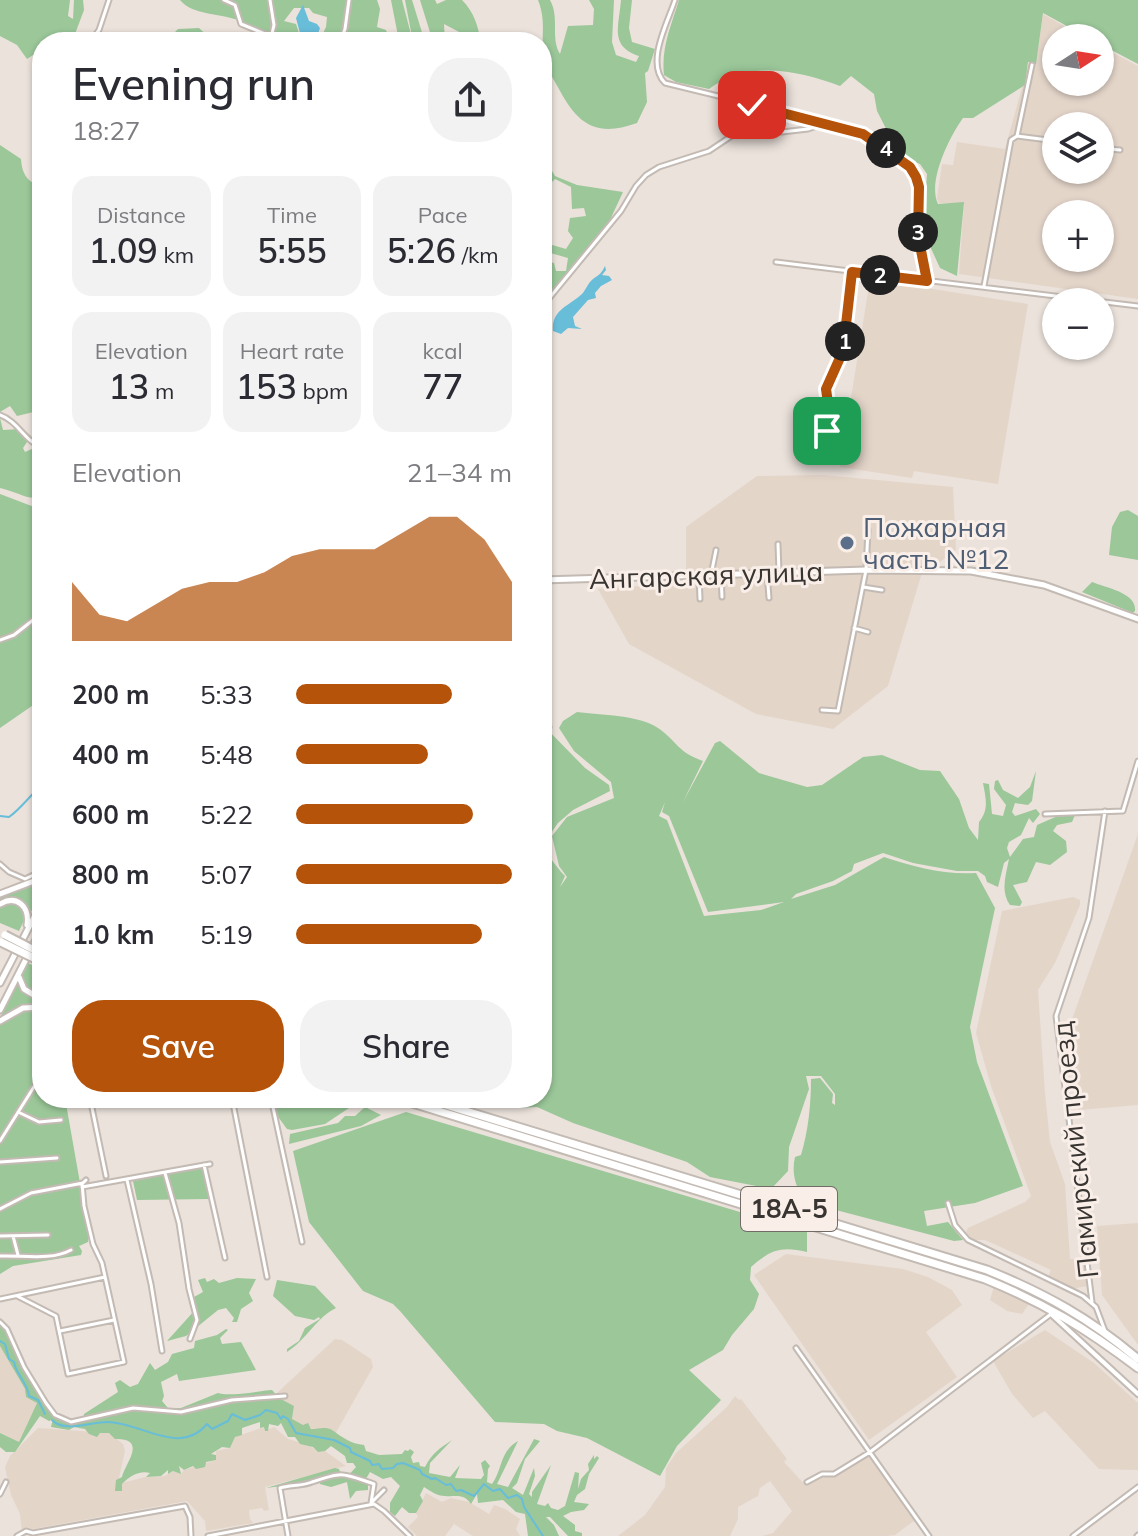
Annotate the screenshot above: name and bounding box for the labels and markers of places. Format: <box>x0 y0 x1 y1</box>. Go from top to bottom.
pin <box>718 71 786 139</box>
pin: 4 <box>866 128 906 168</box>
pin: 3 <box>898 212 938 252</box>
pin: 2 <box>860 255 900 295</box>
pin: 1 <box>825 321 865 361</box>
pin <box>793 397 861 465</box>
place label: Пожарная часть №12 <box>863 509 1009 576</box>
marker: Пожарная часть №12 <box>838 534 856 552</box>

